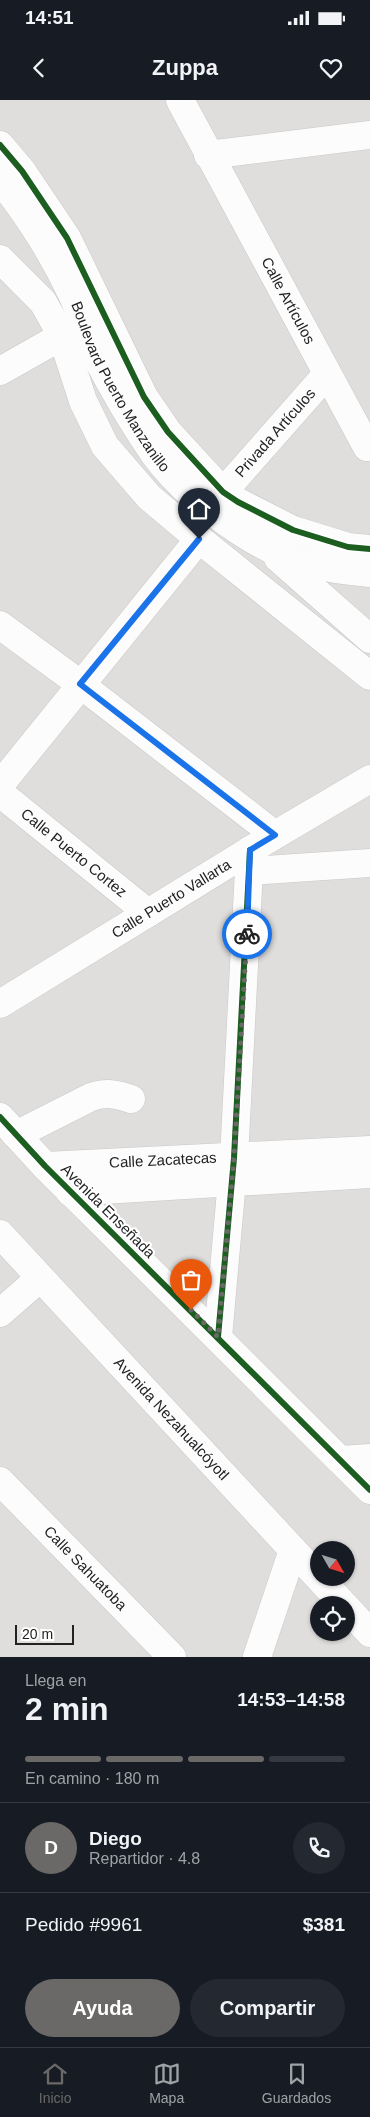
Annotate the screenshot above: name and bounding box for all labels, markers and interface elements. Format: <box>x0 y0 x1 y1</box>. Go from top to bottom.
text: 14:51 <box>25 7 74 28</box>
icon: back <box>25 54 53 82</box>
icon: heart <box>317 54 345 82</box>
text: Zuppa <box>152 55 218 80</box>
street label: Calle Artículos <box>258 254 319 347</box>
street label: Boulevard Puerto Manzanillo <box>68 299 174 475</box>
street label: Privada Artículos <box>231 385 318 480</box>
pin <box>178 488 220 539</box>
icon: home <box>185 495 213 523</box>
street label: Calle Puerto Cortez <box>18 805 130 900</box>
street label: Calle Puerto Vallarta <box>108 855 234 941</box>
courier <box>222 909 272 959</box>
icon: bike <box>233 920 261 948</box>
street label: Calle Zacatecas <box>109 1149 217 1171</box>
street label: Avenida Enseñada <box>58 1160 159 1262</box>
pin <box>170 1259 212 1310</box>
icon: bag <box>177 1266 205 1294</box>
street label: Avenida Nezahualcóyotl <box>111 1354 233 1483</box>
street label: Calle Sahuatoba <box>41 1522 131 1614</box>
north arrow <box>310 1541 355 1586</box>
map controls <box>310 1541 355 1641</box>
button: locate <box>310 1596 355 1641</box>
scale bar <box>15 1622 74 1645</box>
text: 20 m <box>22 1626 53 1642</box>
text: Llega en <box>25 1672 86 1689</box>
text: 14:53–14:58 <box>237 1689 345 1710</box>
text: 2 min <box>25 1691 109 1727</box>
text: En camino · 180 m <box>25 1770 159 1787</box>
button: phone <box>293 1822 345 1874</box>
text: Diego <box>89 1828 142 1849</box>
text: D <box>44 1837 58 1858</box>
text: Repartidor · 4.8 <box>89 1850 200 1867</box>
text: Pedido #9961 <box>25 1914 142 1935</box>
text: $381 <box>303 1914 345 1935</box>
button: Ayuda <box>25 1979 180 2037</box>
button: Compartir <box>190 1979 345 2037</box>
tab: Inicio <box>39 2060 72 2106</box>
tab: Mapa <box>149 2060 184 2106</box>
tab: Guardados <box>262 2060 331 2106</box>

